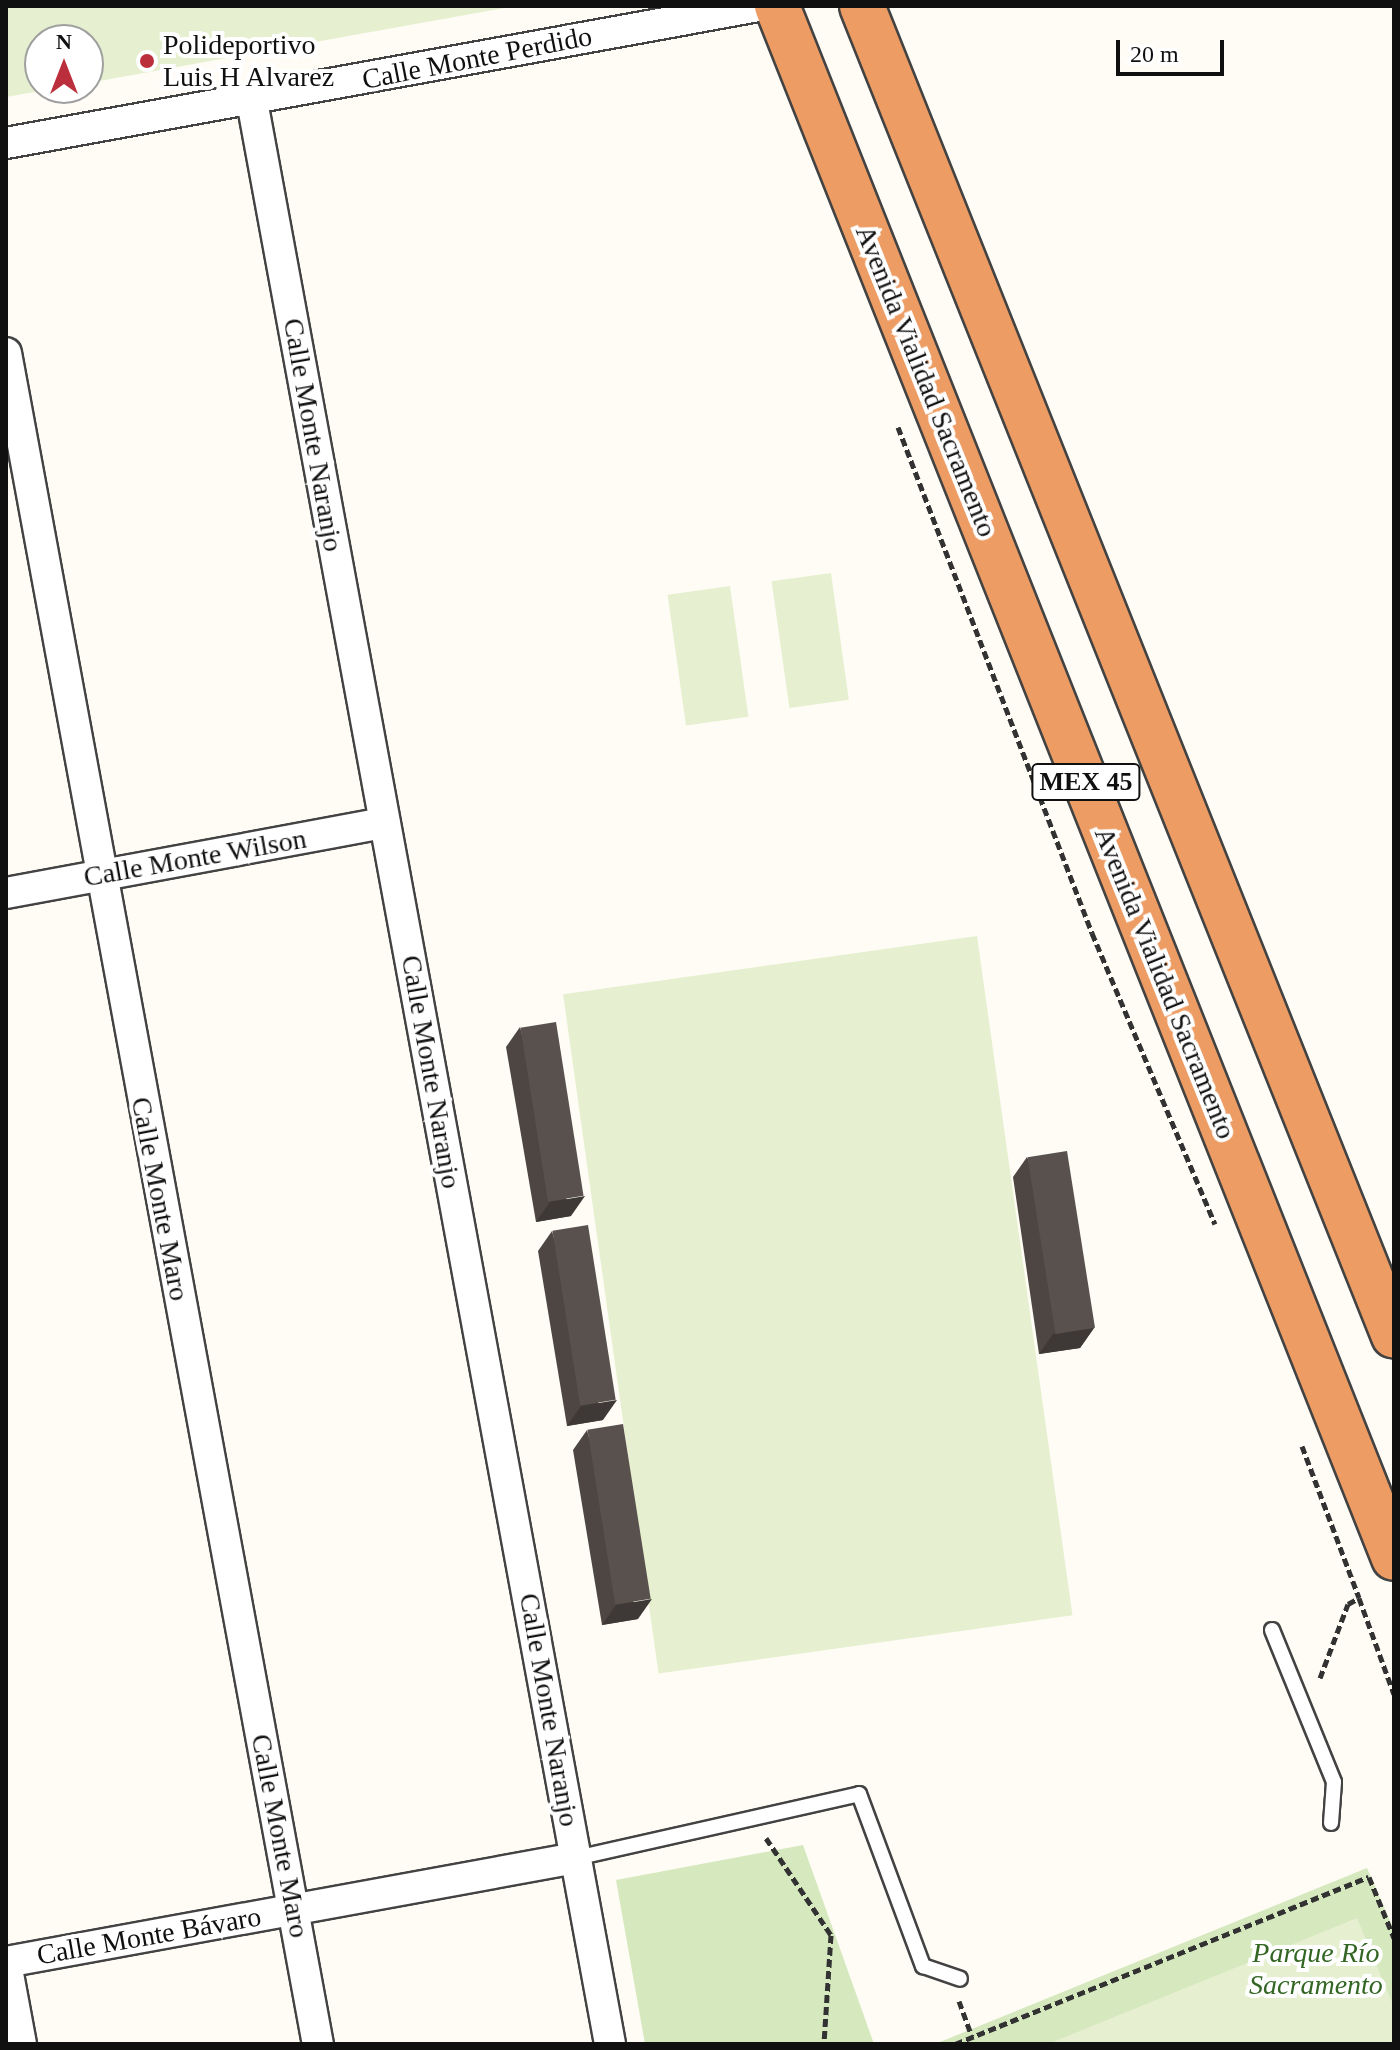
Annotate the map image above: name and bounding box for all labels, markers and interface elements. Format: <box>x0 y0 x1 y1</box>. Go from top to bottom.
street label: Calle Monte Perdido <box>359 19 595 97</box>
north arrow <box>24 24 104 104</box>
scale bar <box>1120 24 1228 74</box>
place label: Polideportivo Luis H Alvarez <box>163 28 336 94</box>
text: N <box>56 29 72 54</box>
text: 20 m <box>1130 41 1179 67</box>
marker: Polideportivo Luis H Alvarez <box>138 52 156 70</box>
street label: Avenida Vialidad Sacramento <box>848 220 1004 542</box>
street label: Calle Monte Naranjo <box>276 316 350 554</box>
road number: MEX 45 <box>1030 760 1142 804</box>
street label: Calle Monte Wilson <box>81 822 309 894</box>
street label: Avenida Vialidad Sacramento <box>1087 822 1243 1144</box>
street label: Calle Monte Naranjo <box>394 953 468 1191</box>
street label: Calle Monte Maro <box>124 1094 196 1304</box>
street label: Calle Monte Naranjo <box>512 1591 586 1829</box>
street label: Calle Monte Maro <box>244 1731 316 1941</box>
street label: Calle Monte Bávaro <box>34 1900 264 1972</box>
park label: Parque Río Sacramento <box>1249 1936 1383 2002</box>

